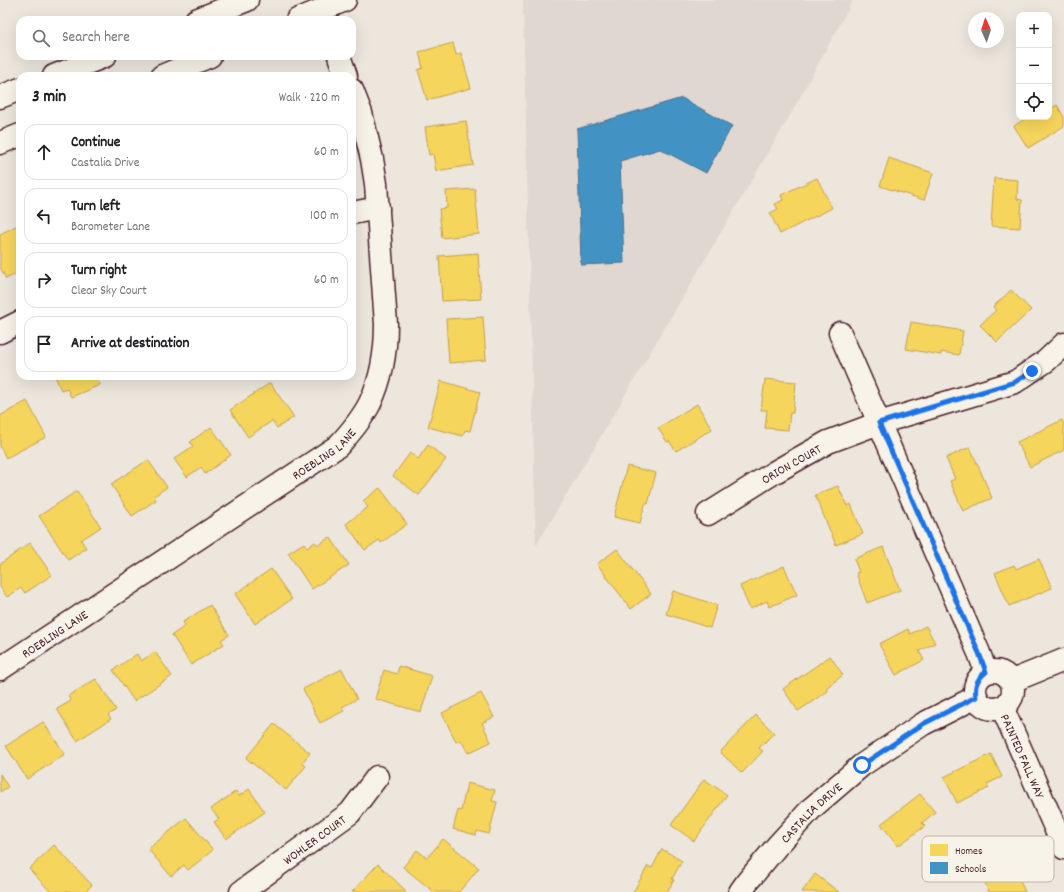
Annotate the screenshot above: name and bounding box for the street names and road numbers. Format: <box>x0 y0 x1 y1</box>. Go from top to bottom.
street label: ROEBLING LANE <box>289 425 362 486</box>
street label: ORION COURT <box>758 441 825 490</box>
street label: ROEBLING LANE <box>19 606 93 664</box>
street label: PAINTED FALL WAY <box>994 711 1048 803</box>
street label: CASTALIA DRIVE <box>777 779 848 848</box>
street label: WOHLER COURT <box>280 812 351 871</box>

